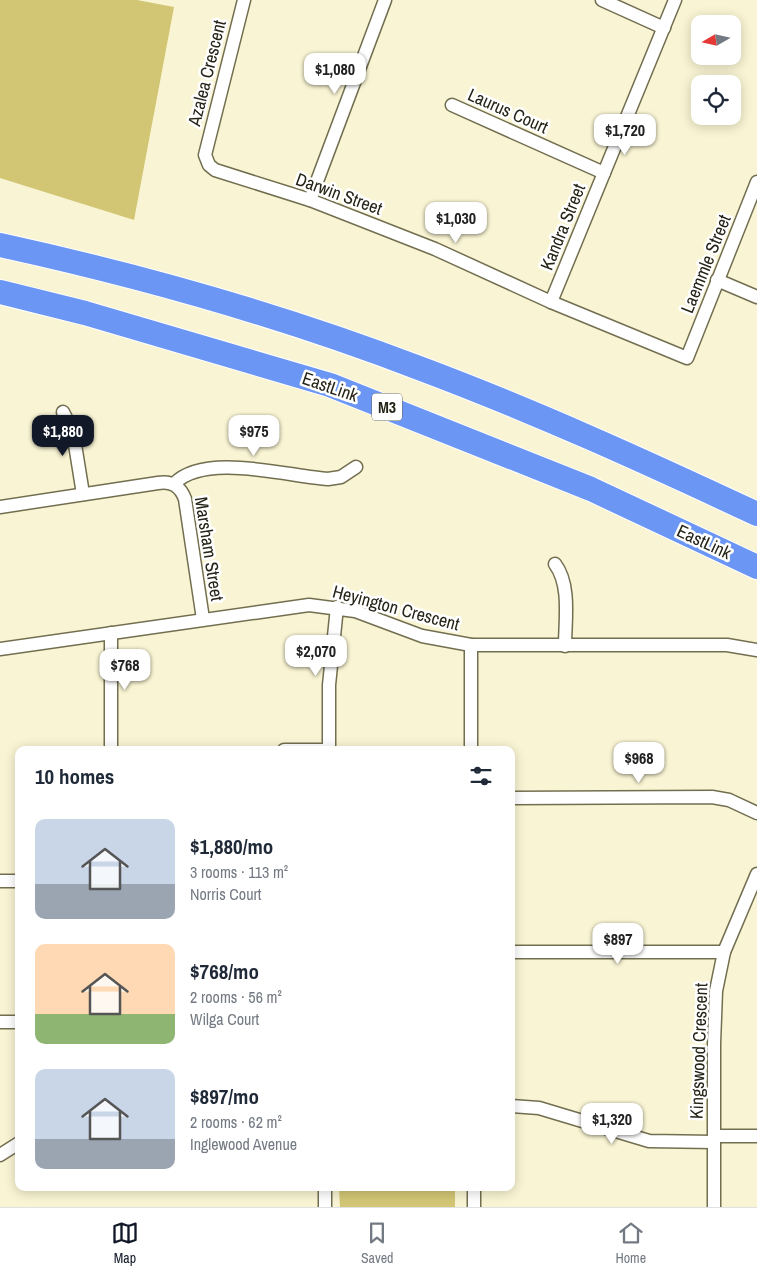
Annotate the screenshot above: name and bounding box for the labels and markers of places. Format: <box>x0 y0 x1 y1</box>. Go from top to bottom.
pin: $1,080 <box>294 52 376 95</box>
pin: $1,720 <box>584 114 666 156</box>
pin: $1,030 <box>415 202 497 244</box>
pin: $1,880 <box>22 414 104 457</box>
pin: $975 <box>224 414 284 457</box>
pin: $2,070 <box>275 634 357 677</box>
pin: $768 <box>95 648 155 691</box>
pin: $968 <box>609 742 669 784</box>
pin: $897 <box>588 922 648 965</box>
pin: $1,320 <box>571 1102 653 1145</box>

